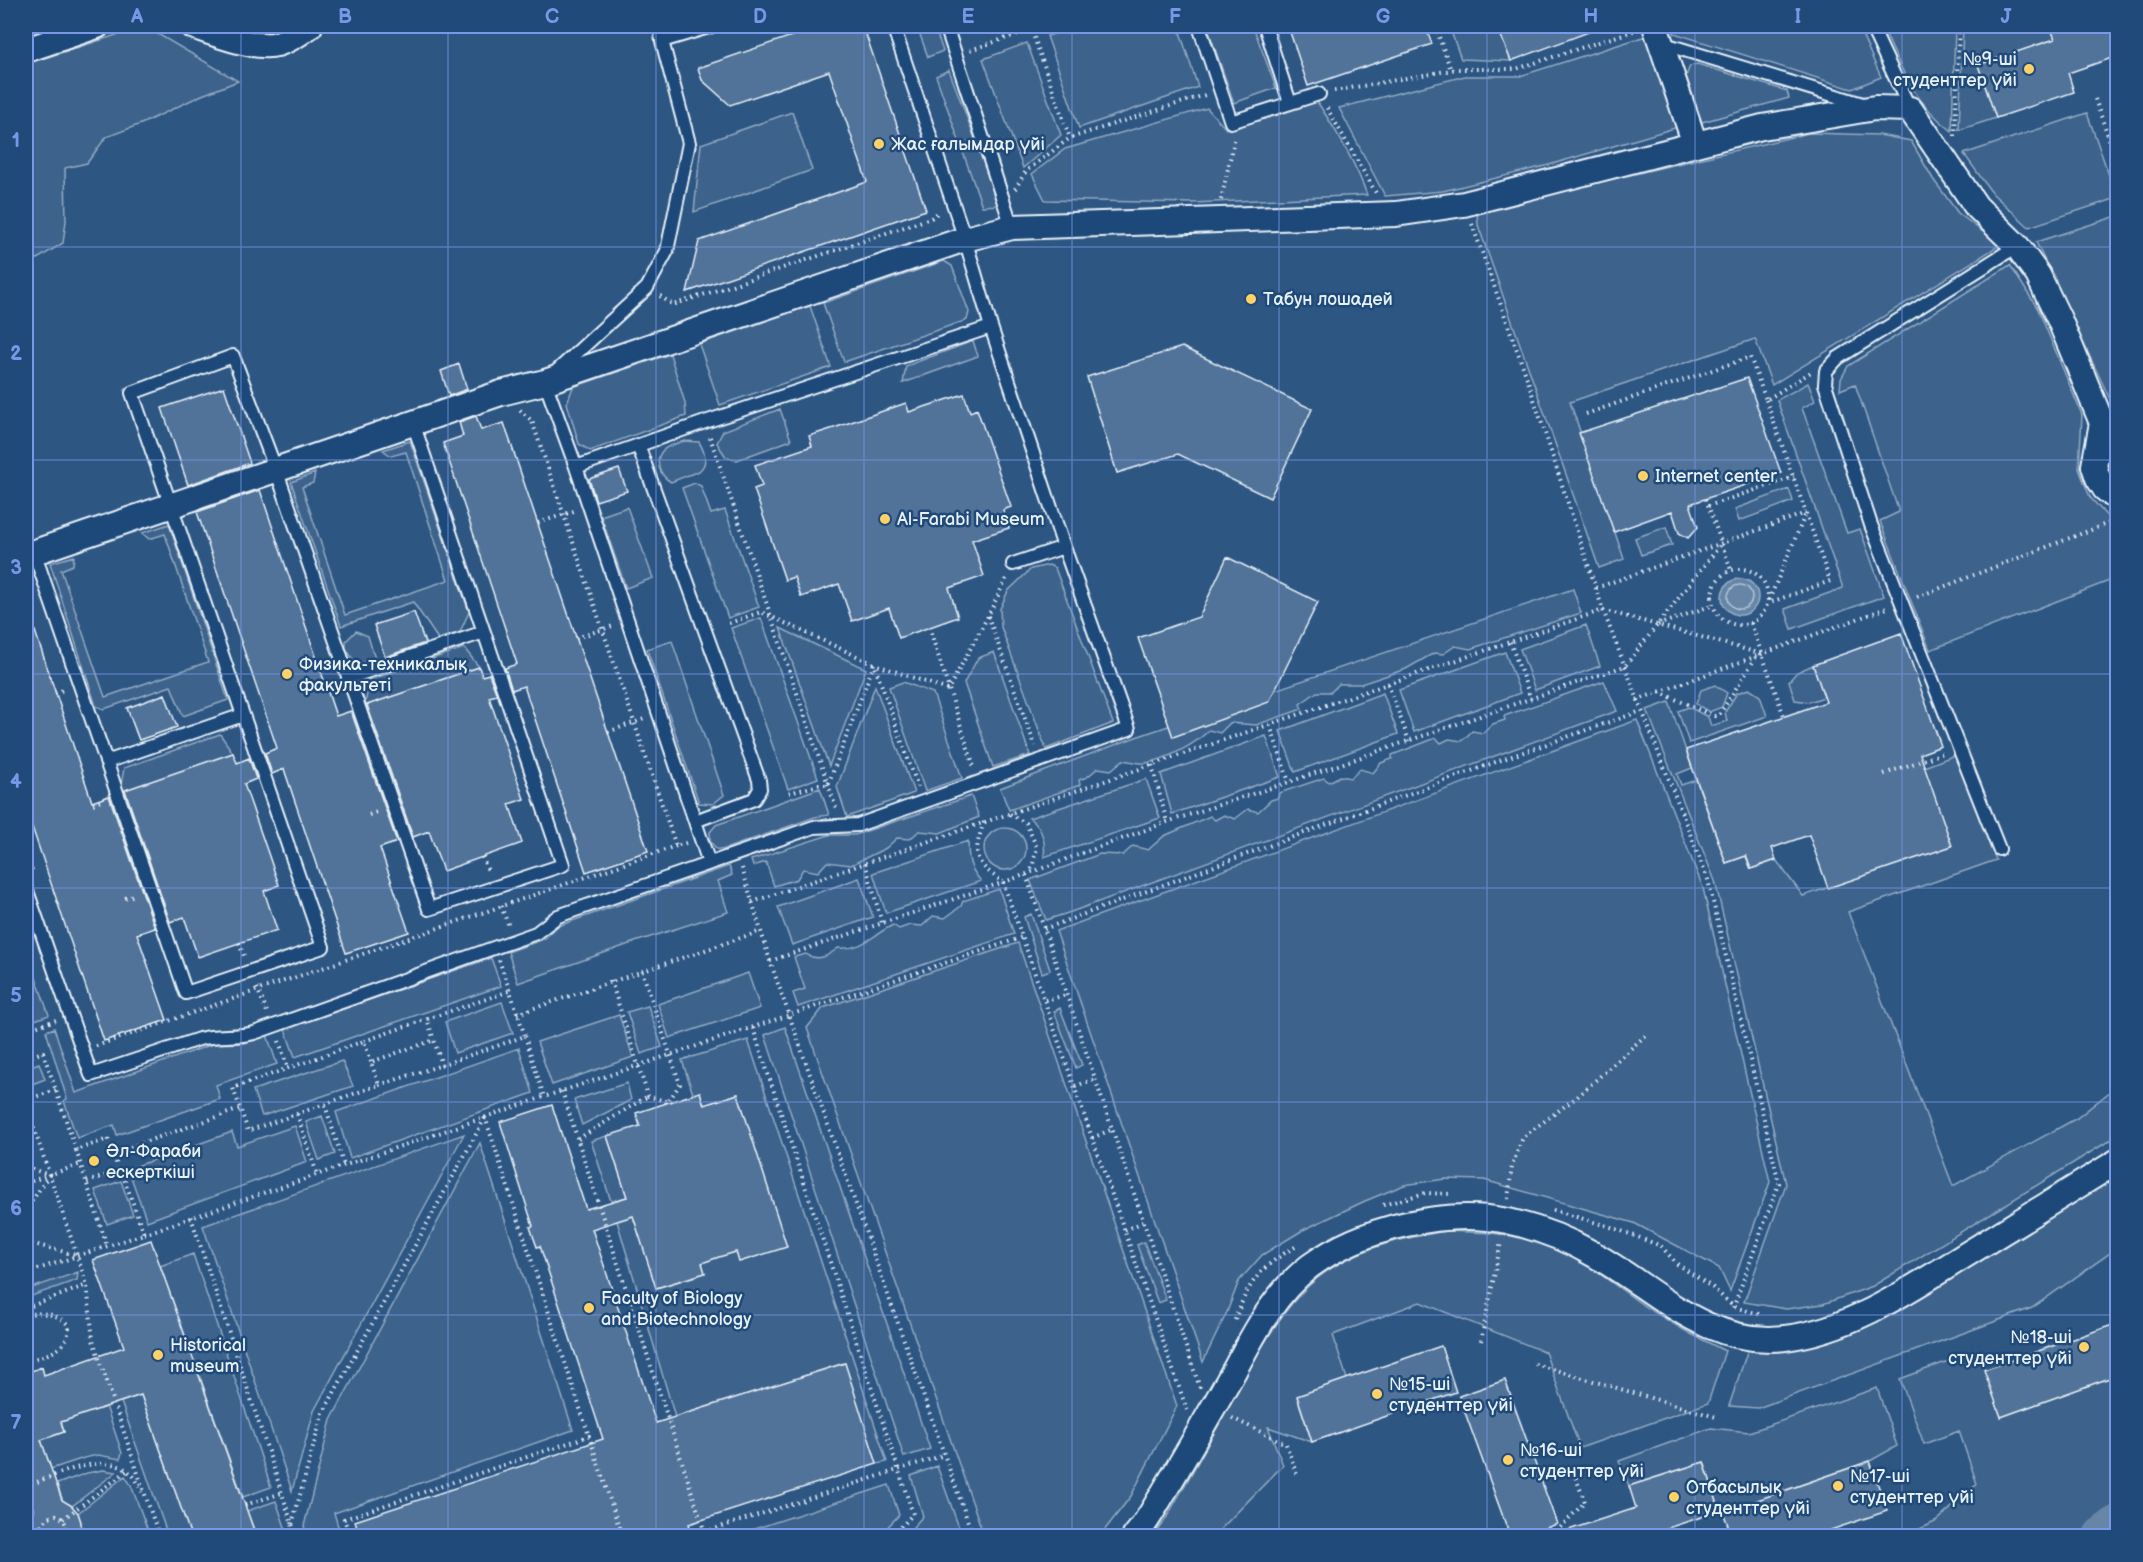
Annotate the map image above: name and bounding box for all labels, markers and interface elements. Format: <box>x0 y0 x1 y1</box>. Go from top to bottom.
text: A <box>130 5 144 29</box>
text: B <box>338 5 352 29</box>
text: C <box>545 5 559 29</box>
text: D <box>753 5 767 29</box>
text: E <box>962 5 975 29</box>
text: F <box>1169 5 1181 29</box>
text: G <box>1376 5 1391 29</box>
text: H <box>1584 5 1598 29</box>
text: I <box>1795 5 1801 29</box>
text: J <box>2001 5 2013 29</box>
place label: №9-ші студенттер үйі <box>1893 49 2017 91</box>
marker: №9-ші студенттер үйі <box>2022 62 2036 76</box>
text: 1 <box>12 129 20 153</box>
place label: Жас ғалымдар үйі <box>891 134 1045 155</box>
marker: Жас ғалымдар үйі <box>872 137 886 151</box>
place label: Табун лошадей <box>1263 289 1393 310</box>
marker: Табун лошадей <box>1244 292 1258 306</box>
text: 2 <box>10 342 22 366</box>
place label: Internet center <box>1655 466 1777 487</box>
marker: Internet center <box>1636 469 1650 483</box>
place label: Al-Farabi Museum <box>897 509 1045 530</box>
marker: Al-Farabi Museum <box>878 512 892 526</box>
text: 3 <box>10 556 22 580</box>
place label: Физика-техникалық факультеті <box>299 654 467 696</box>
marker: Физика-техникалық факультеті <box>280 667 294 681</box>
text: 4 <box>10 770 22 794</box>
text: 5 <box>10 984 22 1008</box>
place label: Әл-Фараби ескерткіші <box>106 1141 201 1183</box>
marker: Әл-Фараби ескерткіші <box>87 1154 101 1168</box>
text: 6 <box>10 1197 22 1221</box>
place label: Faculty of Biology and Biotechnology <box>601 1288 752 1330</box>
marker: Faculty of Biology and Biotechnology <box>582 1301 596 1315</box>
place label: №18-ші студенттер үйі <box>1948 1327 2072 1369</box>
place label: Historical museum <box>170 1335 246 1377</box>
marker: №18-ші студенттер үйі <box>2077 1340 2091 1354</box>
marker: Historical museum <box>151 1348 165 1362</box>
place label: №15-ші студенттер үйі <box>1389 1374 1513 1416</box>
marker: №15-ші студенттер үйі <box>1370 1387 1384 1401</box>
text: 7 <box>10 1411 22 1435</box>
place label: №16-ші студенттер үйі <box>1520 1440 1644 1482</box>
marker: №16-ші студенттер үйі <box>1501 1453 1515 1467</box>
place label: №17-ші студенттер үйі <box>1850 1466 1974 1508</box>
place label: Отбасылық студенттер үйі <box>1686 1477 1810 1519</box>
marker: №17-ші студенттер үйі <box>1831 1479 1845 1493</box>
marker: Отбасылық студенттер үйі <box>1667 1490 1681 1504</box>

